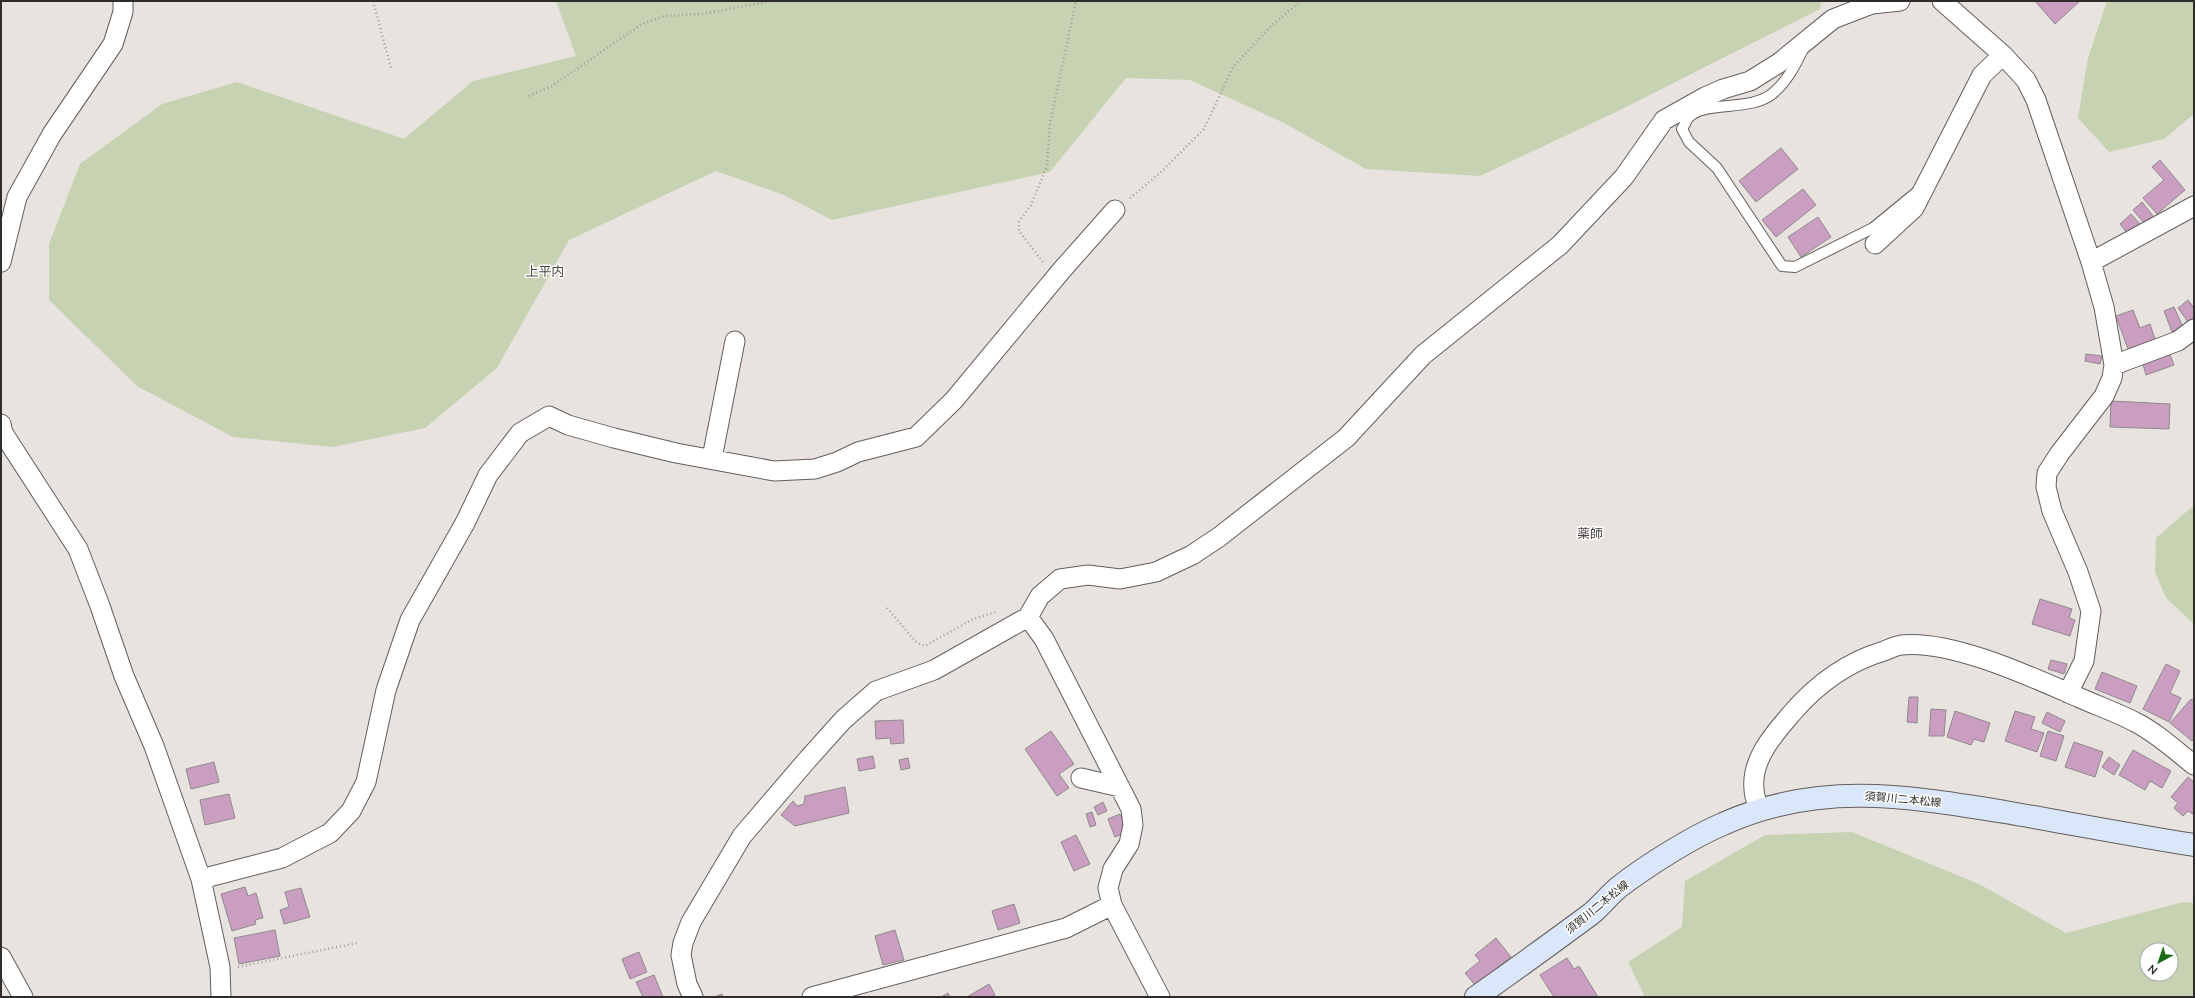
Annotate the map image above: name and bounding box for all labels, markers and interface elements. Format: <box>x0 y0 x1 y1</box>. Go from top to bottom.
district label: 上平内 <box>525 263 565 281</box>
district label: 薬師 <box>1577 525 1603 543</box>
street label: 須賀川二本松線 <box>1864 789 1942 810</box>
street label: 須賀川二本松線 <box>1563 877 1632 937</box>
north arrow <box>2139 942 2179 982</box>
text: N <box>2145 961 2161 978</box>

